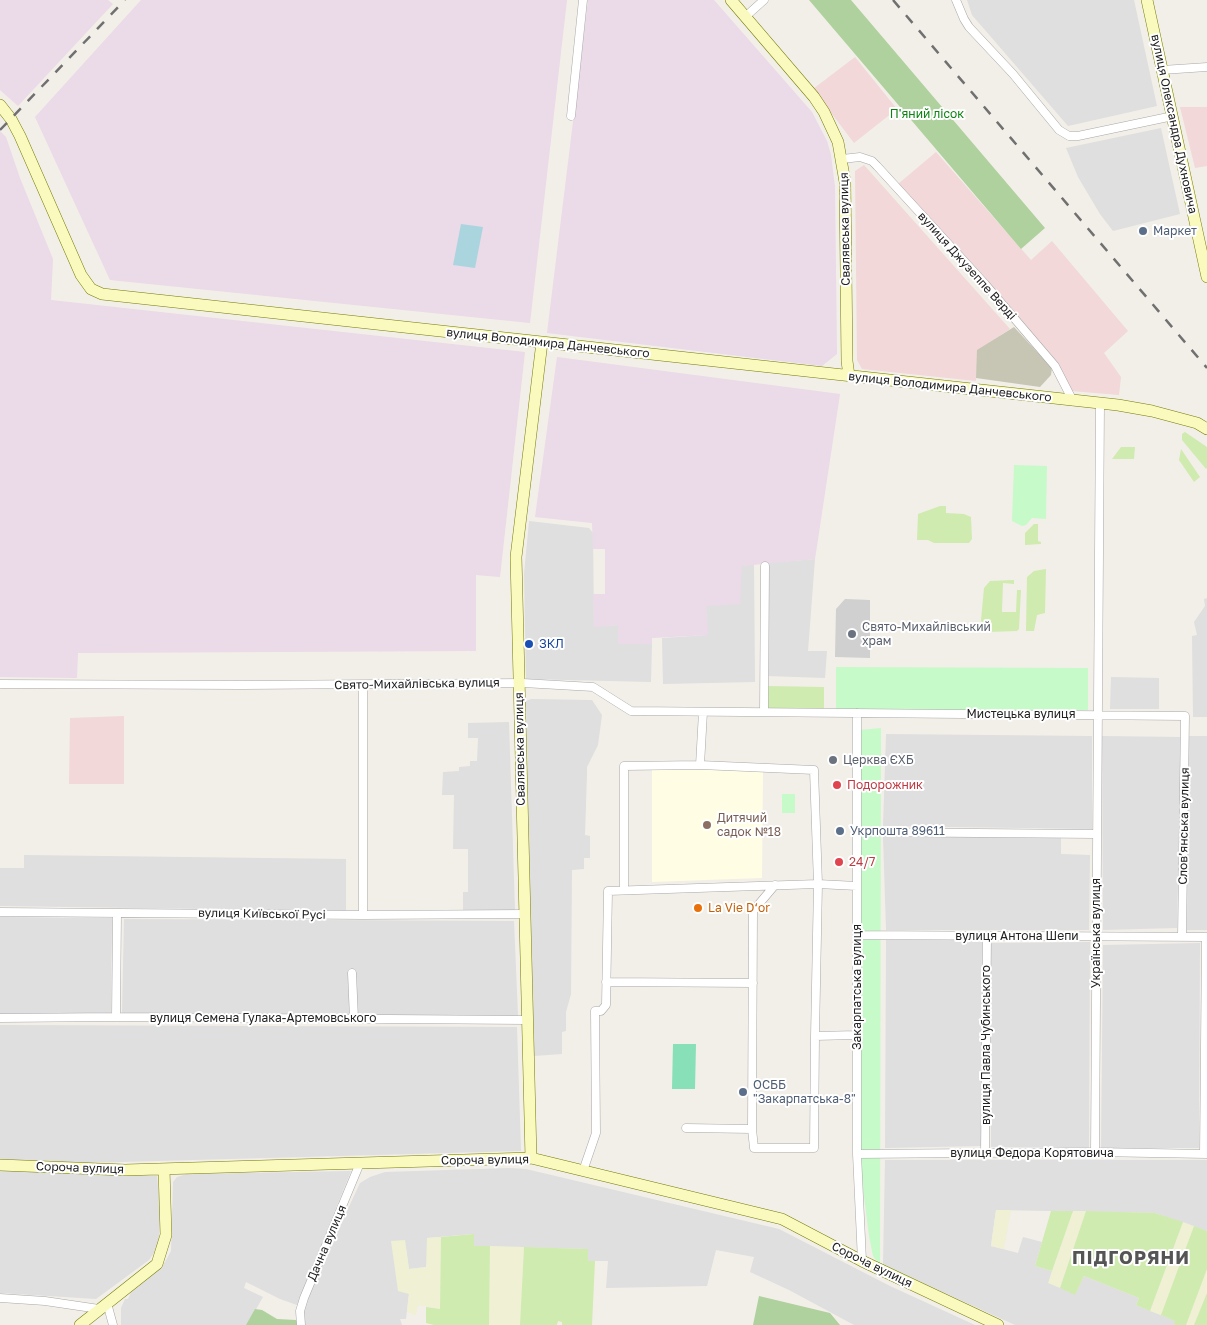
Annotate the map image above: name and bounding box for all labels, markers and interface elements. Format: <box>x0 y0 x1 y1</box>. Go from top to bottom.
street label: вулиця Олександра Духновича <box>1148 33 1200 215</box>
park label: П'яний лісок <box>890 107 964 121</box>
street label: Свалявська вулиця <box>837 172 853 286</box>
street label: вулиця Джузеппе Верді <box>915 209 1019 323</box>
place label: Маркет <box>1153 224 1197 238</box>
marker: Маркет <box>1137 225 1149 237</box>
street label: вулиця Володимира Данчевського <box>446 325 650 361</box>
street label: вулиця Володимира Данчевського <box>848 369 1052 405</box>
place label: Свято-Михайлівський храм <box>862 620 991 648</box>
marker: Свято-Михайлівський храм <box>846 628 858 640</box>
place label: ЗКЛ <box>539 637 564 651</box>
marker: ЗКЛ <box>523 638 535 650</box>
street label: Свято-Михайлівська вулиця <box>334 675 500 693</box>
street label: Свалявська вулиця <box>512 692 528 806</box>
street label: Мистецька вулиця <box>967 707 1075 721</box>
place label: Церква ЄХБ <box>843 753 914 767</box>
marker: Церква ЄХБ <box>827 754 839 766</box>
street label: Словʼянська вулиця <box>1176 767 1192 885</box>
place label: Подорожник <box>847 778 923 792</box>
marker: Подорожник <box>831 779 843 791</box>
place label: Дитячий садок №18 <box>717 811 781 839</box>
marker: Дитячий садок №18 <box>701 819 713 831</box>
place label: Укрпошта 89611 <box>850 824 945 838</box>
marker: Укрпошта 89611 <box>834 825 846 837</box>
place label: 24/7 <box>849 855 875 869</box>
marker: 24/7 <box>833 856 845 868</box>
street label: Українська вулиця <box>1089 878 1103 988</box>
place label: La Vie D‘or <box>708 901 770 915</box>
marker: La Vie D‘or <box>692 902 704 914</box>
street label: вулиця Київської Русі <box>198 906 326 922</box>
street label: Закарпатська вулиця <box>850 924 864 1050</box>
street label: вулиця Антона Шепи <box>955 929 1079 943</box>
street label: вулиця Павла Чубинського <box>979 965 993 1125</box>
street label: вулиця Семена Гулака-Артемовського <box>150 1011 376 1025</box>
place label: ОСББ "Закарпатська-8" <box>753 1078 856 1106</box>
marker: ОСББ "Закарпатська-8" <box>737 1086 749 1098</box>
street label: вулиця Федора Корятовича <box>950 1146 1114 1160</box>
street label: Сороча вулиця <box>441 1152 529 1168</box>
street label: Сороча вулиця <box>36 1159 124 1177</box>
street label: Дачна вулиця <box>305 1203 349 1283</box>
street label: Сороча вулиця <box>829 1239 915 1291</box>
district label: ПІДГОРЯНИ <box>1071 1247 1191 1269</box>

